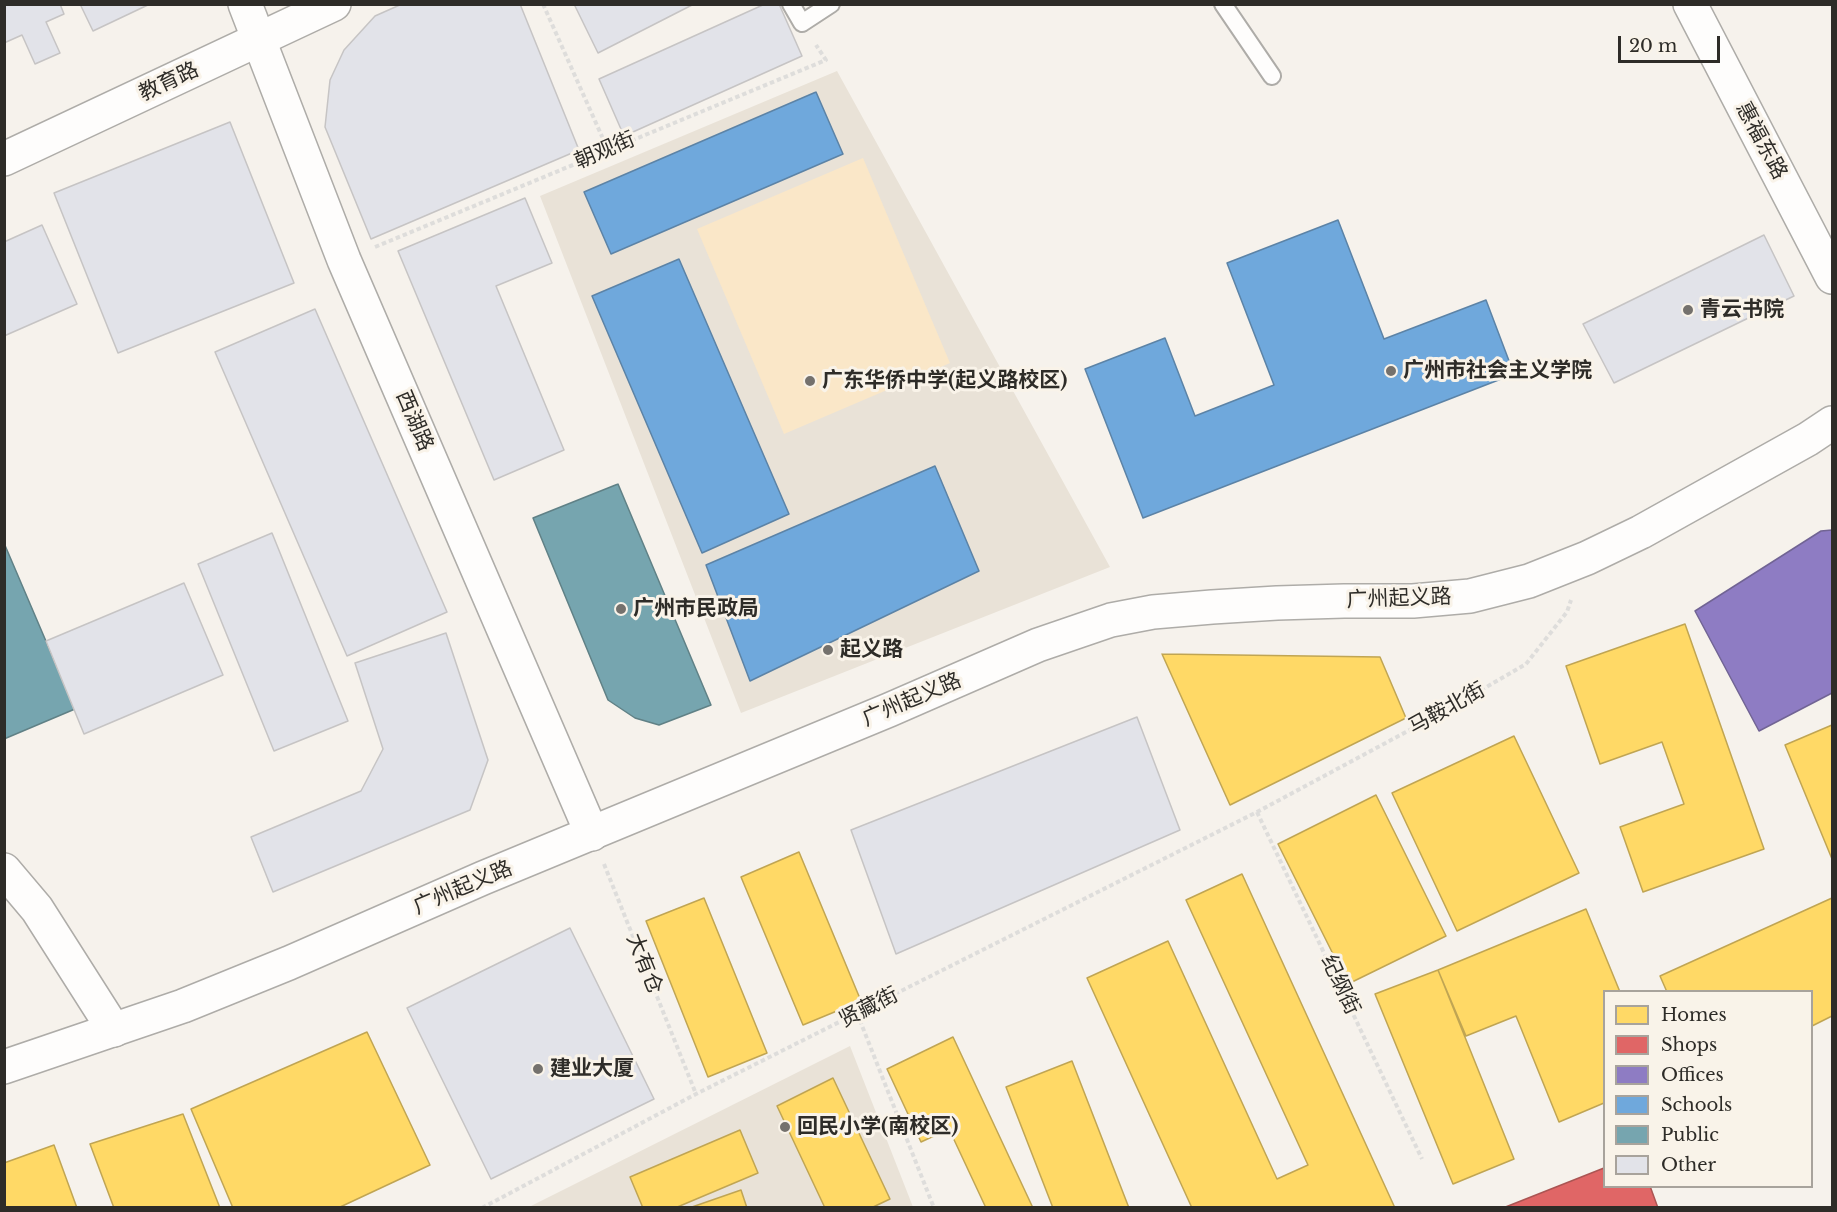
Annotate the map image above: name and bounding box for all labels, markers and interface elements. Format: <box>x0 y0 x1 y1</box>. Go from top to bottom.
scale bar <box>1621 24 1723 62</box>
text: 20 m <box>1629 35 1677 57</box>
street label: 教育路 <box>135 57 203 107</box>
street label: 惠福东路 <box>1730 98 1792 184</box>
street label: 朝观街 <box>571 127 639 175</box>
place label: 青云书院 <box>1700 297 1784 323</box>
marker: 青云书院 <box>1681 303 1695 317</box>
place label: 广州市社会主义学院 <box>1403 358 1592 384</box>
marker: 广州市社会主义学院 <box>1384 364 1398 378</box>
place label: 广东华侨中学(起义路校区) <box>822 368 1067 394</box>
marker: 广东华侨中学(起义路校区) <box>803 374 817 388</box>
street label: 西湖路 <box>390 387 438 455</box>
street label: 广州起义路 <box>1346 585 1452 613</box>
place label: 广州市民政局 <box>633 596 759 622</box>
marker: 广州市民政局 <box>614 602 628 616</box>
place label: 起义路 <box>840 637 903 663</box>
marker: 起义路 <box>821 643 835 657</box>
street label: 广州起义路 <box>859 668 965 732</box>
street label: 马鞍北街 <box>1404 678 1490 740</box>
street label: 广州起义路 <box>410 856 516 920</box>
street label: 大有仓 <box>621 930 667 998</box>
street label: 纪纲街 <box>1315 951 1365 1019</box>
street label: 贤藏街 <box>835 982 903 1034</box>
legend <box>1603 990 1813 1188</box>
text: Homes <box>1661 1004 1727 1026</box>
text: Shops <box>1661 1034 1717 1056</box>
place label: 建业大厦 <box>550 1056 634 1082</box>
marker: 建业大厦 <box>531 1062 545 1076</box>
text: Offices <box>1661 1064 1724 1086</box>
text: Schools <box>1661 1094 1732 1116</box>
place label: 回民小学(南校区) <box>797 1114 958 1140</box>
marker: 回民小学(南校区) <box>778 1120 792 1134</box>
text: Public <box>1661 1124 1719 1146</box>
text: Other <box>1661 1154 1716 1176</box>

